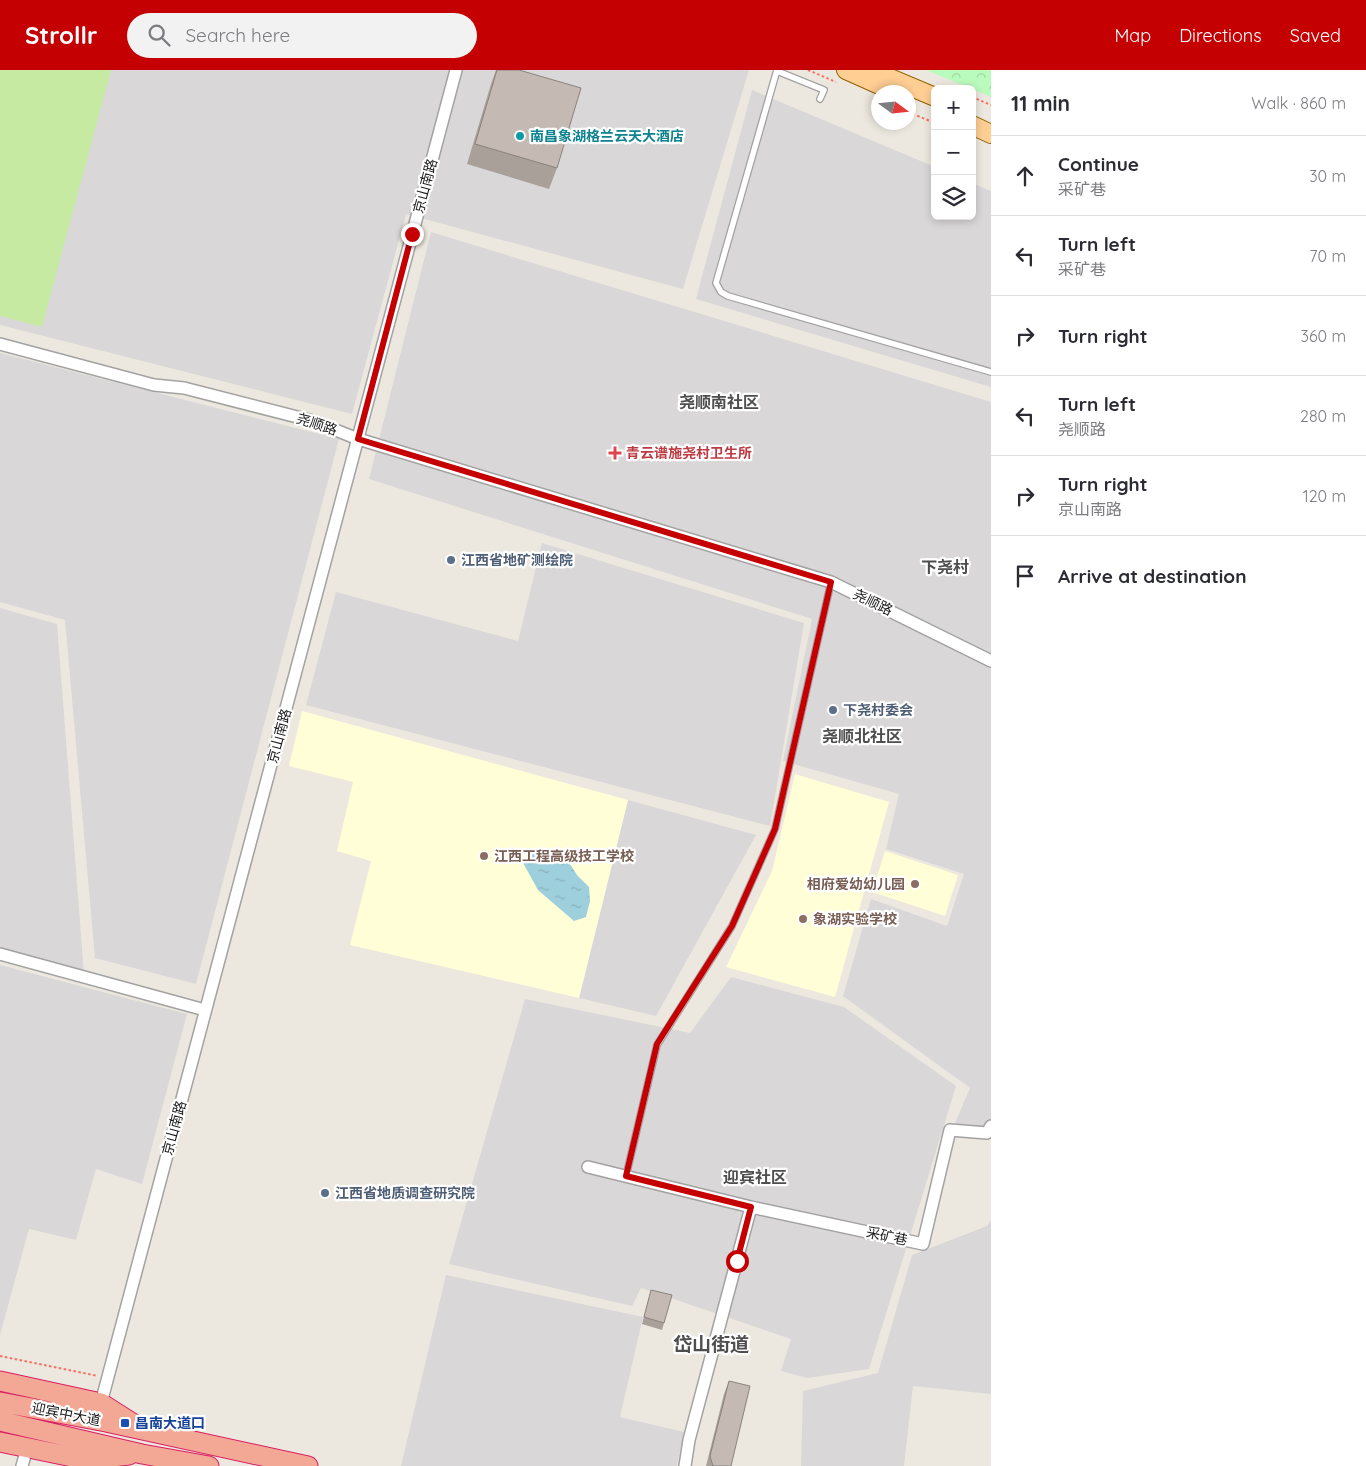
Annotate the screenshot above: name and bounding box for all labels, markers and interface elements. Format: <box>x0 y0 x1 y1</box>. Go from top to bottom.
search box <box>127 13 477 58</box>
text: Strollr <box>25 20 97 50</box>
icon: search <box>145 21 173 49</box>
text: Search here <box>185 23 290 47</box>
text: Map <box>1114 24 1151 47</box>
text: Directions <box>1179 24 1262 47</box>
text: Saved <box>1290 24 1341 47</box>
north arrow <box>871 85 916 130</box>
map controls <box>931 85 976 220</box>
button: + <box>931 85 976 130</box>
text: 11 min <box>1011 90 1070 116</box>
text: Walk · 860 m <box>1251 93 1346 113</box>
place label: 南昌象湖格兰云天大酒店 <box>530 127 684 145</box>
marker: 南昌象湖格兰云天大酒店 <box>514 130 526 142</box>
button: − <box>931 130 976 175</box>
text: Continue <box>1058 152 1139 176</box>
street label: 京山南路 <box>409 157 441 215</box>
icon: ahead <box>1011 162 1039 190</box>
text: 30 m <box>1309 166 1346 186</box>
button: layers <box>931 175 976 220</box>
text: 采矿巷 <box>1058 179 1106 199</box>
route end <box>401 223 424 246</box>
text: Turn left <box>1058 232 1136 256</box>
icon: left <box>1011 242 1039 270</box>
text: 70 m <box>1309 246 1346 266</box>
text: 采矿巷 <box>1058 259 1106 279</box>
icon: right <box>1011 322 1039 350</box>
text: Turn right <box>1058 324 1147 348</box>
text: 360 m <box>1301 326 1346 346</box>
district label: 尧顺南社区 <box>679 392 759 412</box>
text: Turn left <box>1058 392 1136 416</box>
icon: left <box>1011 402 1039 430</box>
text: 280 m <box>1300 406 1346 426</box>
street label: 尧顺路 <box>294 409 340 439</box>
text: 尧顺路 <box>1058 419 1106 439</box>
place label: 青云谱施尧村卫生所 <box>626 444 752 462</box>
marker: 青云谱施尧村卫生所 <box>608 446 622 460</box>
text: Turn right <box>1058 472 1147 496</box>
icon: right <box>1011 482 1039 510</box>
text: 120 m <box>1303 486 1346 506</box>
text: 京山南路 <box>1058 499 1122 519</box>
place label: 江西省地矿测绘院 <box>461 551 573 569</box>
marker: 江西省地矿测绘院 <box>445 554 457 566</box>
district label: 下尧村 <box>921 557 969 577</box>
icon: arrive <box>1011 562 1039 590</box>
text: Arrive at destination <box>1058 564 1247 588</box>
street label: 尧顺路 <box>850 585 896 619</box>
place label: 下尧村委会 <box>843 701 913 719</box>
marker: 下尧村委会 <box>827 704 839 716</box>
street label: 京山南路 <box>263 707 295 765</box>
district label: 尧顺北社区 <box>822 726 902 746</box>
place label: 江西工程高级技工学校 <box>494 847 634 865</box>
marker: 江西工程高级技工学校 <box>478 850 490 862</box>
place label: 相府爱幼幼儿园 <box>807 875 905 893</box>
marker: 相府爱幼幼儿园 <box>909 878 921 890</box>
place label: 象湖实验学校 <box>813 910 897 928</box>
marker: 象湖实验学校 <box>797 913 809 925</box>
street label: 京山南路 <box>158 1099 190 1157</box>
district label: 迎宾社区 <box>723 1167 787 1187</box>
place label: 江西省地质调查研究院 <box>335 1184 475 1202</box>
marker: 江西省地质调查研究院 <box>319 1187 331 1199</box>
street label: 采矿巷 <box>865 1223 909 1249</box>
route start <box>726 1250 749 1273</box>
district label: 岱山街道 <box>673 1332 749 1356</box>
street label: 迎宾中大道 <box>30 1398 102 1430</box>
place label: 昌南大道口 <box>135 1414 205 1432</box>
marker: 昌南大道口 <box>119 1417 131 1429</box>

